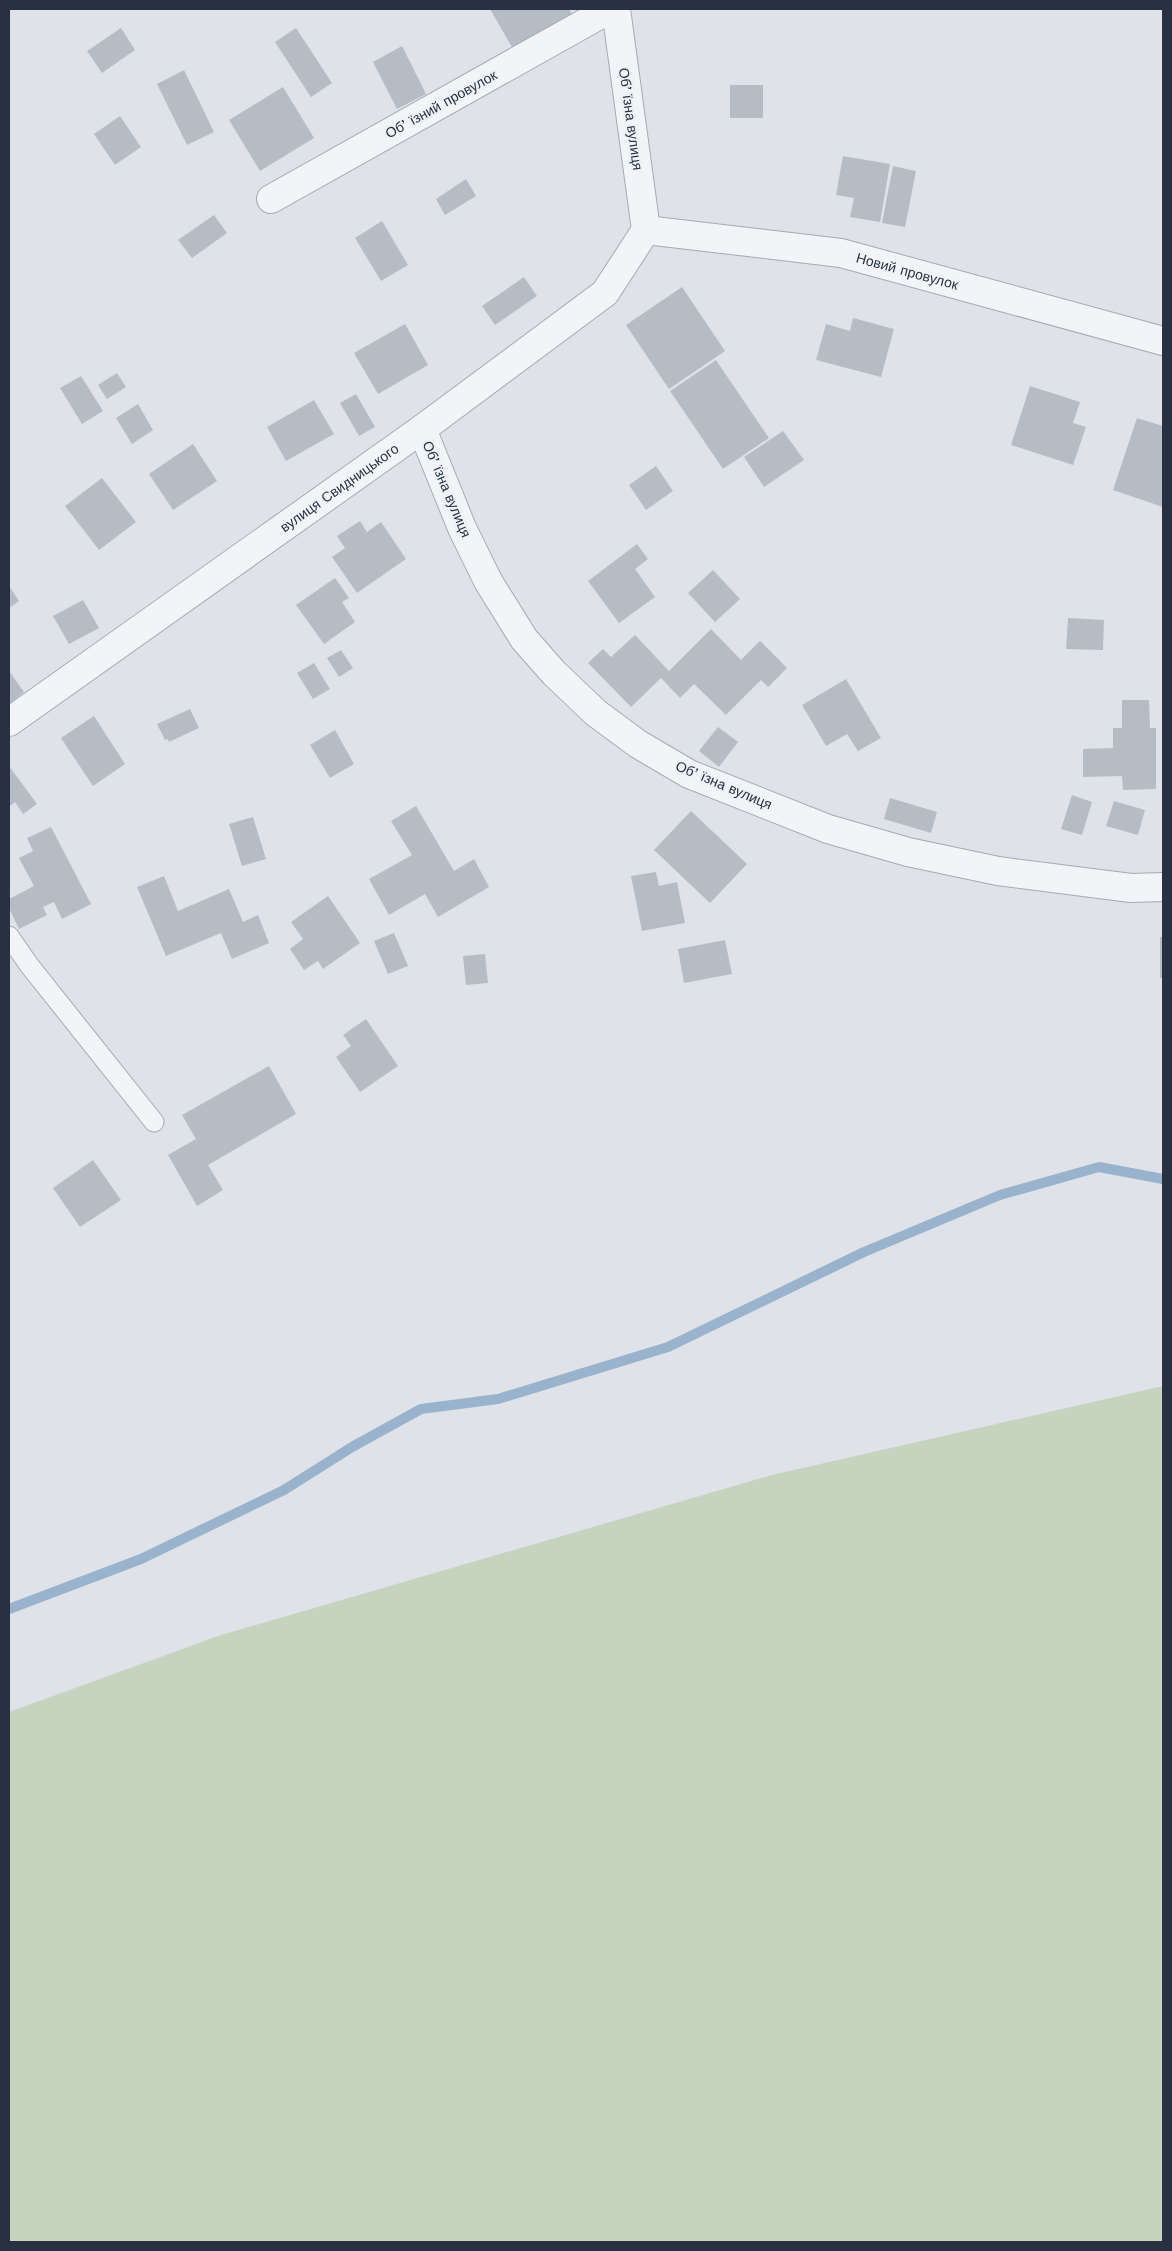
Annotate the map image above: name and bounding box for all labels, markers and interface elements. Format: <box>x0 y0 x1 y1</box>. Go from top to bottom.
street label: Обʼїзний провулок <box>382 66 500 141</box>
street label: Обʼїзна вулиця <box>616 67 646 171</box>
street label: Новий провулок <box>854 250 961 293</box>
street label: Обʼїзна вулиця <box>419 438 475 540</box>
street label: вулиця Свидницького <box>277 440 402 535</box>
street label: Обʼїзна вулиця <box>673 757 775 813</box>

